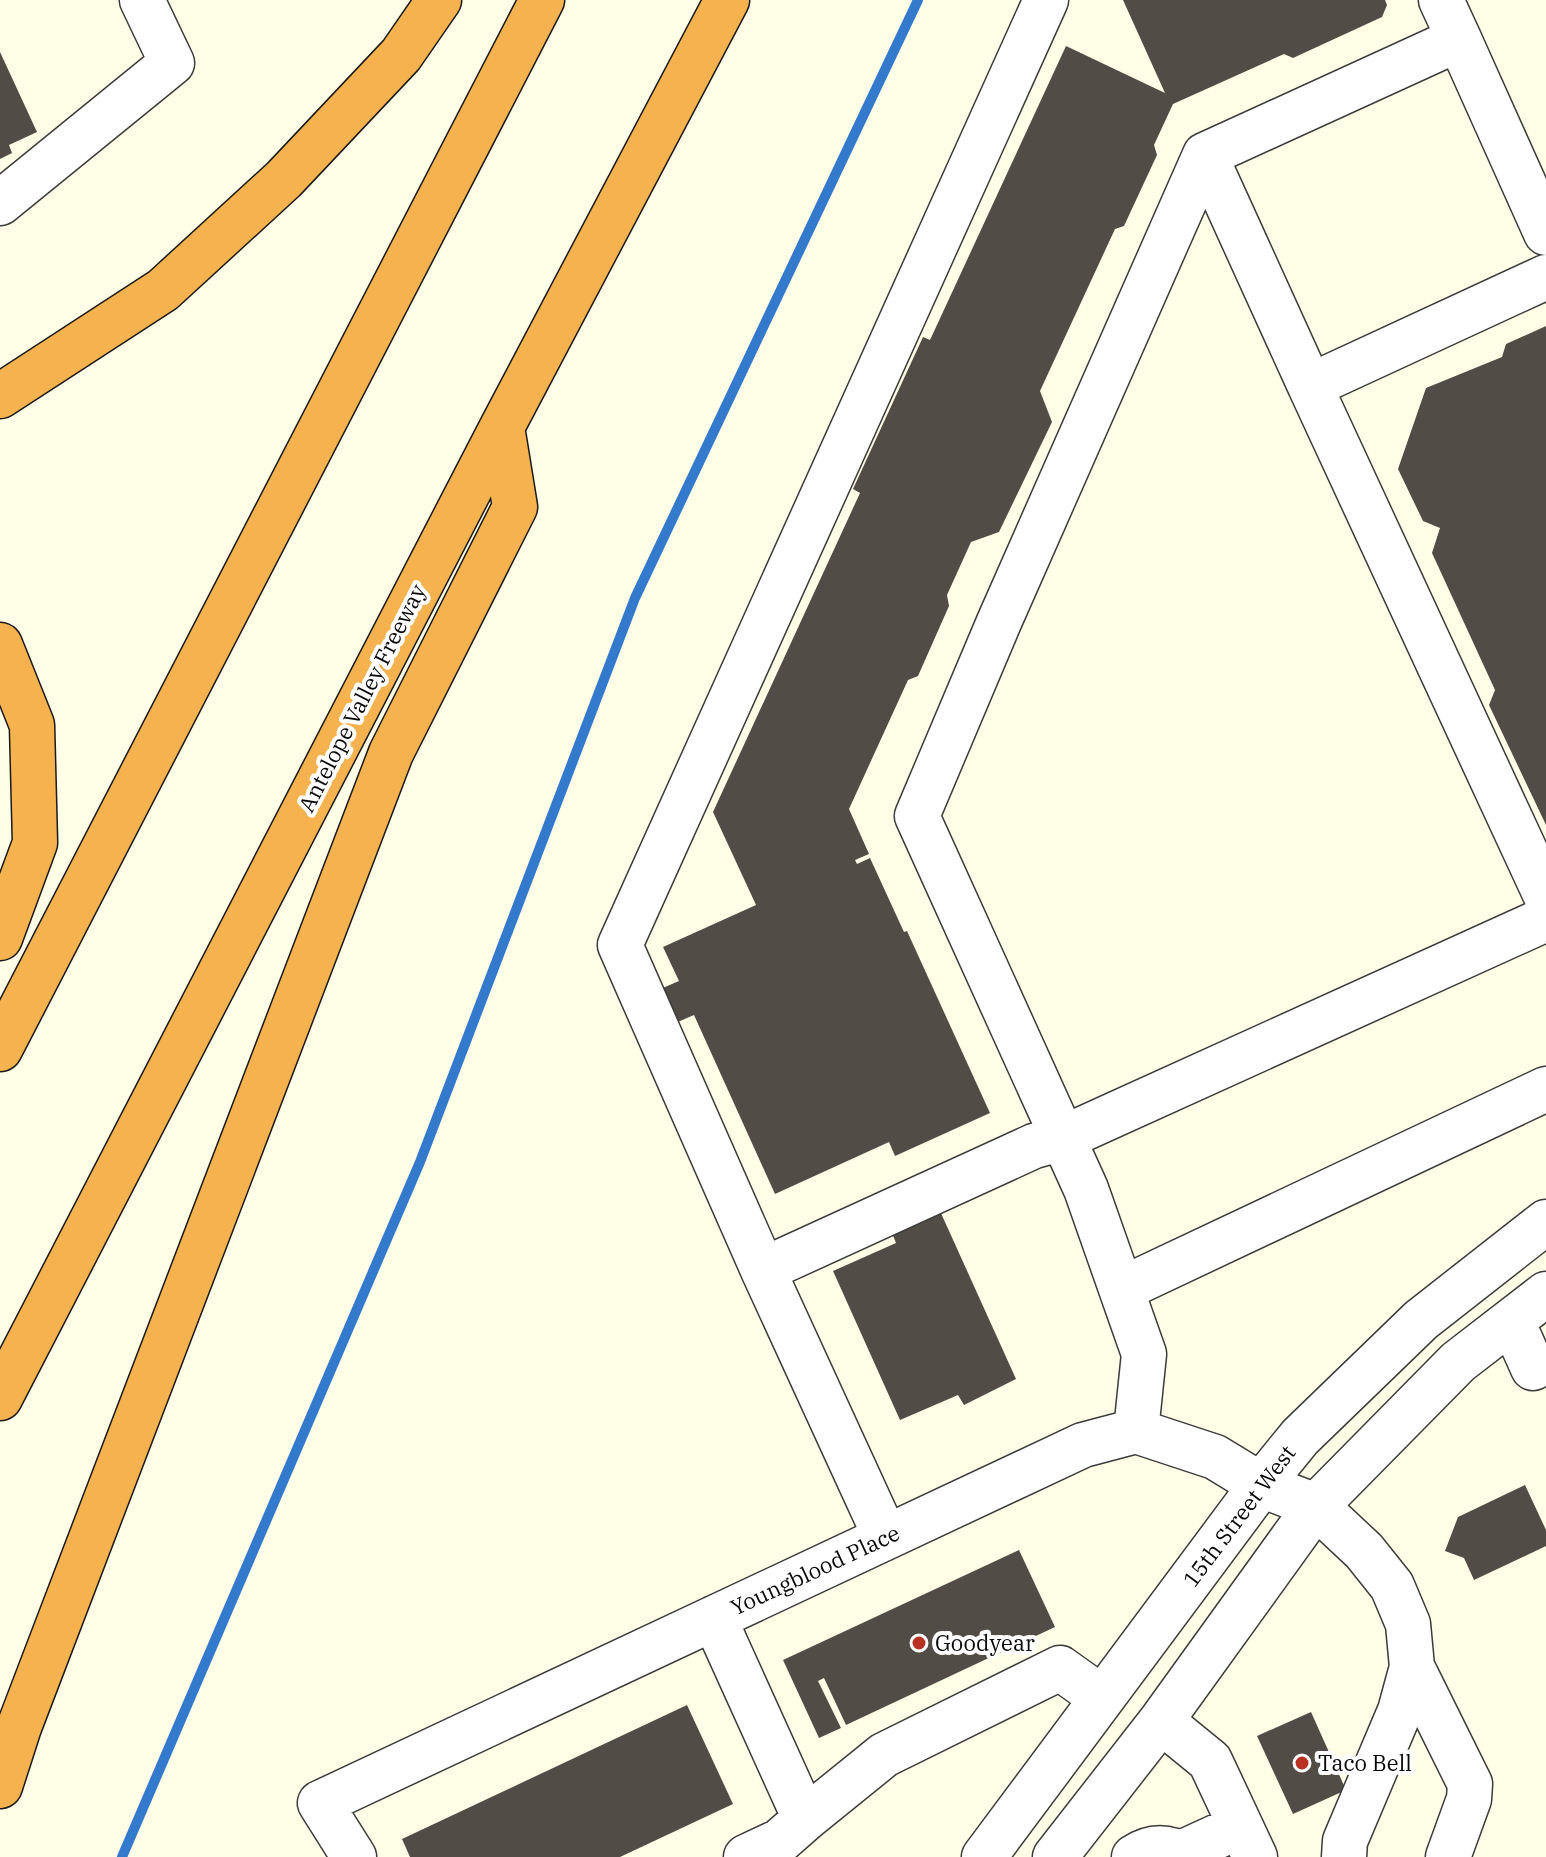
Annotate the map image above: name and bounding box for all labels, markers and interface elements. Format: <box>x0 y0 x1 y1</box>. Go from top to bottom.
street label: Antelope Valley Freeway <box>291 579 432 817</box>
street label: 15th Street West <box>1176 1439 1302 1592</box>
street label: Youngblood Place <box>726 1518 904 1621</box>
place label: Goodyear <box>935 1628 1035 1657</box>
marker: Goodyear <box>910 1634 928 1652</box>
place label: Taco Bell <box>1318 1748 1412 1777</box>
marker: Taco Bell <box>1293 1754 1311 1772</box>

